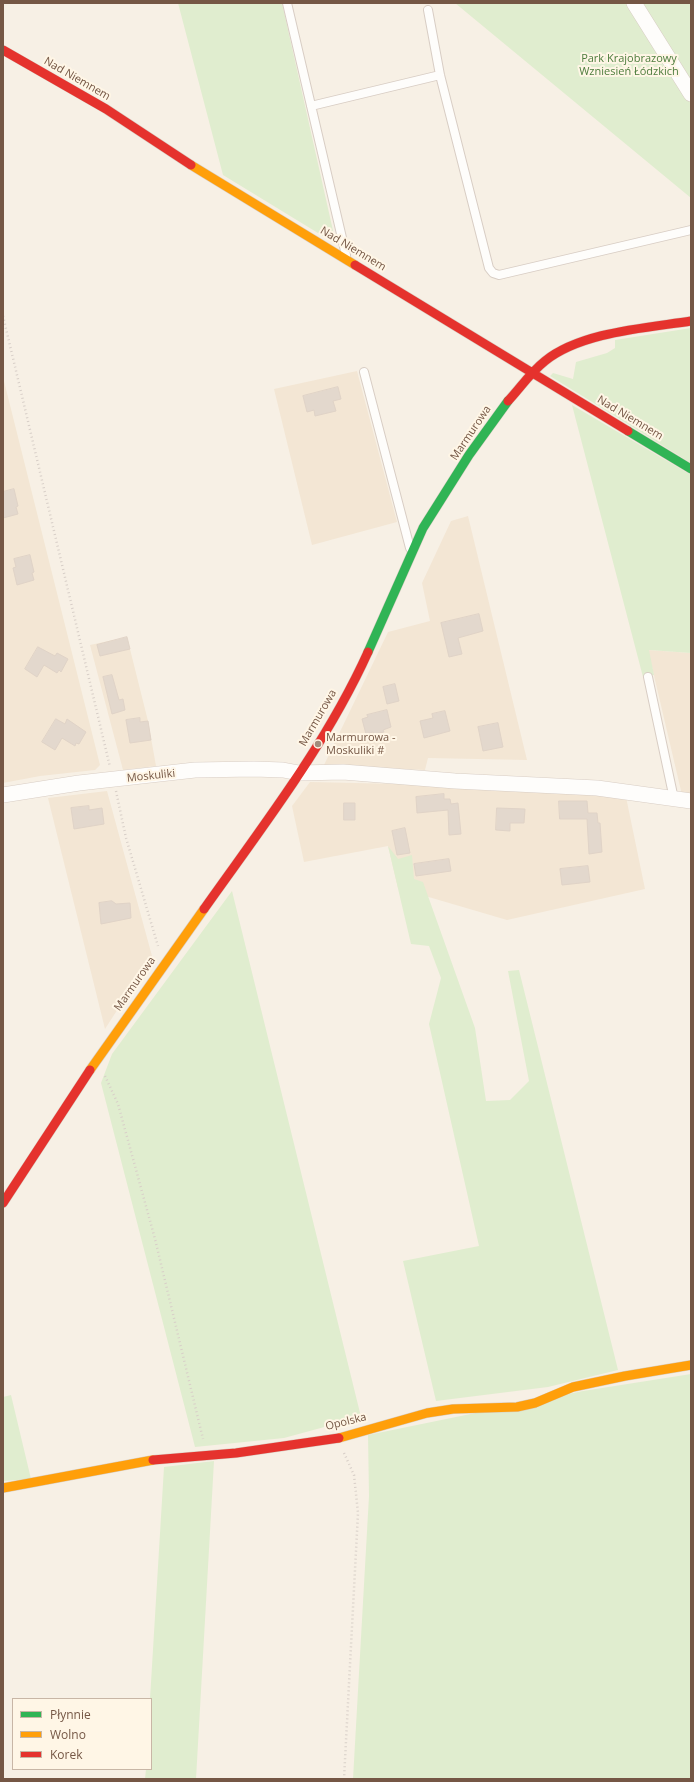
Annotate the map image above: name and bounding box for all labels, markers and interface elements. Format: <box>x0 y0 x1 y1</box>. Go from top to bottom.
park label: Park Krajobrazowy Wzniesień Łódzkich <box>579 52 679 78</box>
street label: Nad Niemnem <box>41 55 113 103</box>
street label: Nad Niemnem <box>318 224 388 274</box>
street label: Nad Niemnem <box>595 393 665 443</box>
street label: Marmurowa <box>448 403 494 463</box>
street label: Marmurowa <box>296 687 340 749</box>
place label: Marmurowa - Moskuliki # <box>326 731 396 757</box>
marker: Marmurowa - Moskuliki # <box>313 739 323 749</box>
street label: Moskuliki <box>126 767 176 785</box>
street label: Marmurowa <box>111 954 159 1014</box>
street label: Opolska <box>324 1411 368 1433</box>
legend <box>12 1698 152 1770</box>
text: Płynnie <box>50 1706 91 1723</box>
text: Wolno <box>50 1726 86 1743</box>
text: Korek <box>50 1746 83 1763</box>

